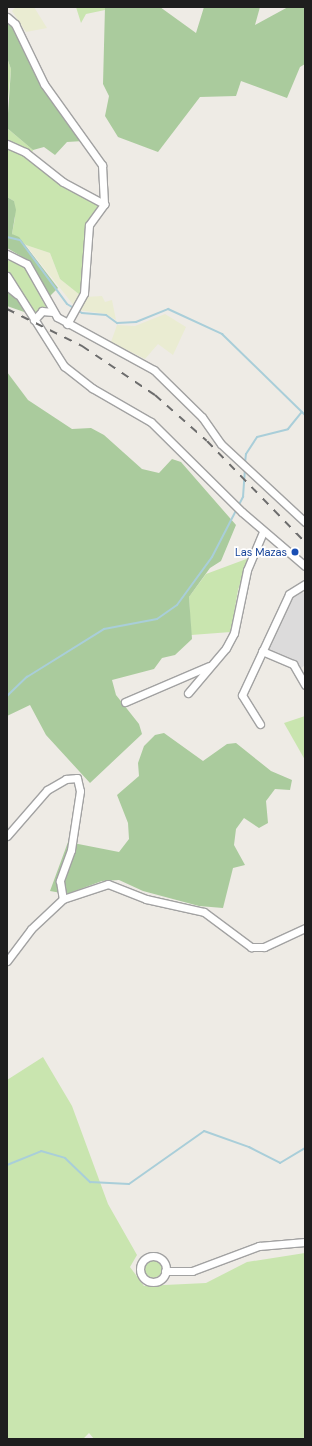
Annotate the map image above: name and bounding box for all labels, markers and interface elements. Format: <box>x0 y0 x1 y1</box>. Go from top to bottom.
place label: Las Mazas <box>235 545 287 559</box>
marker: Las Mazas <box>290 547 300 557</box>

